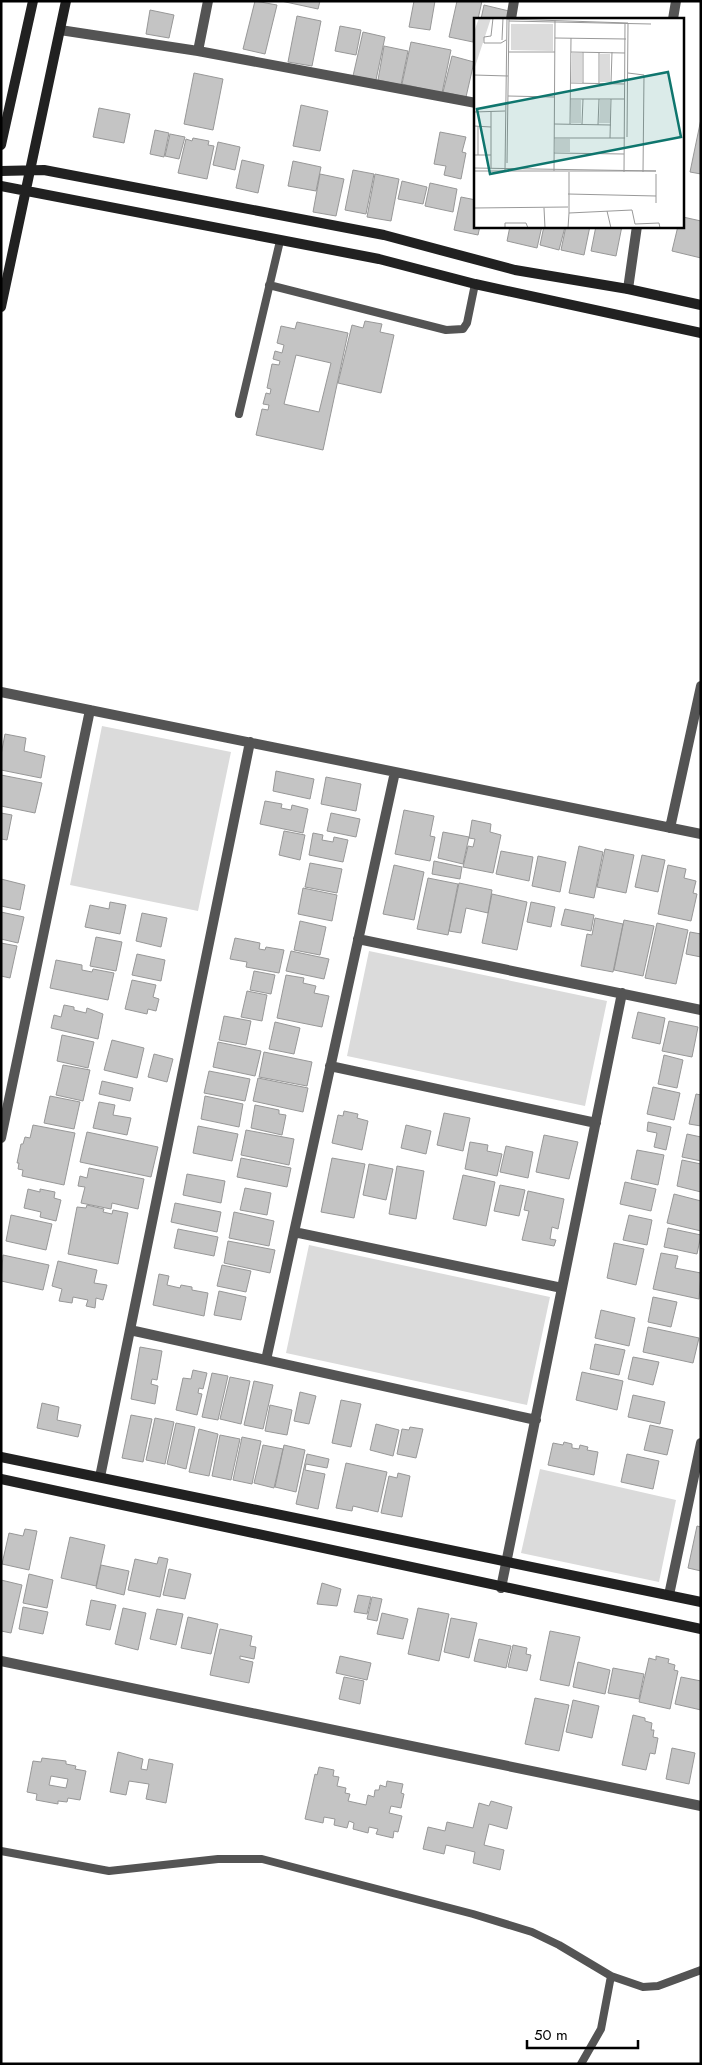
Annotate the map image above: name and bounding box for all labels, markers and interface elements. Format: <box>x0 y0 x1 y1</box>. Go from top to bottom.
inset map <box>474 18 684 228</box>
scale bar <box>527 2018 638 2050</box>
text: 50 m <box>534 2024 568 2046</box>

